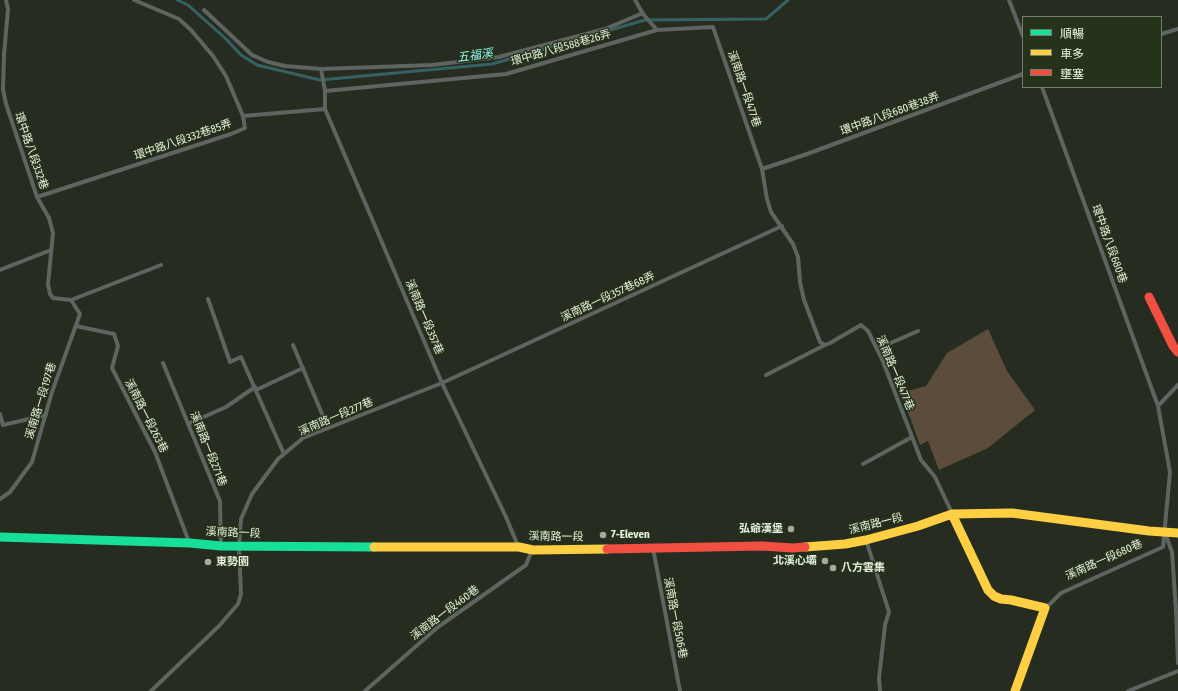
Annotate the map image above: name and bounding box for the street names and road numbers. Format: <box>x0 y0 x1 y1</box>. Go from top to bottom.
street label: 環中路八段588巷26弄 <box>510 27 612 69</box>
street label: 溪南路一段477巷 <box>725 49 763 129</box>
street label: 環中路八段680巷38弄 <box>839 90 941 138</box>
street label: 環中路八段332巷 <box>12 111 50 191</box>
street label: 環中路八段332巷85弄 <box>133 117 233 163</box>
street label: 環中路八段680巷 <box>1089 203 1129 285</box>
street label: 溪南路一段357巷68弄 <box>559 269 657 325</box>
street label: 溪南路一段357巷 <box>402 277 446 357</box>
street label: 溪南路一段477巷 <box>873 334 917 412</box>
street label: 溪南路一段197巷 <box>23 361 59 441</box>
street label: 溪南路一段263巷 <box>122 377 170 455</box>
street label: 溪南路一段277巷 <box>297 395 375 439</box>
street label: 溪南路一段271巷 <box>187 410 229 488</box>
street label: 溪南路一段 <box>848 511 904 537</box>
street label: 溪南路一段 <box>205 525 261 541</box>
street label: 溪南路一段 <box>528 530 584 544</box>
street label: 溪南路一段680巷 <box>1064 537 1144 583</box>
street label: 溪南路一段506巷 <box>661 576 689 660</box>
street label: 溪南路一段460巷 <box>408 583 482 643</box>

